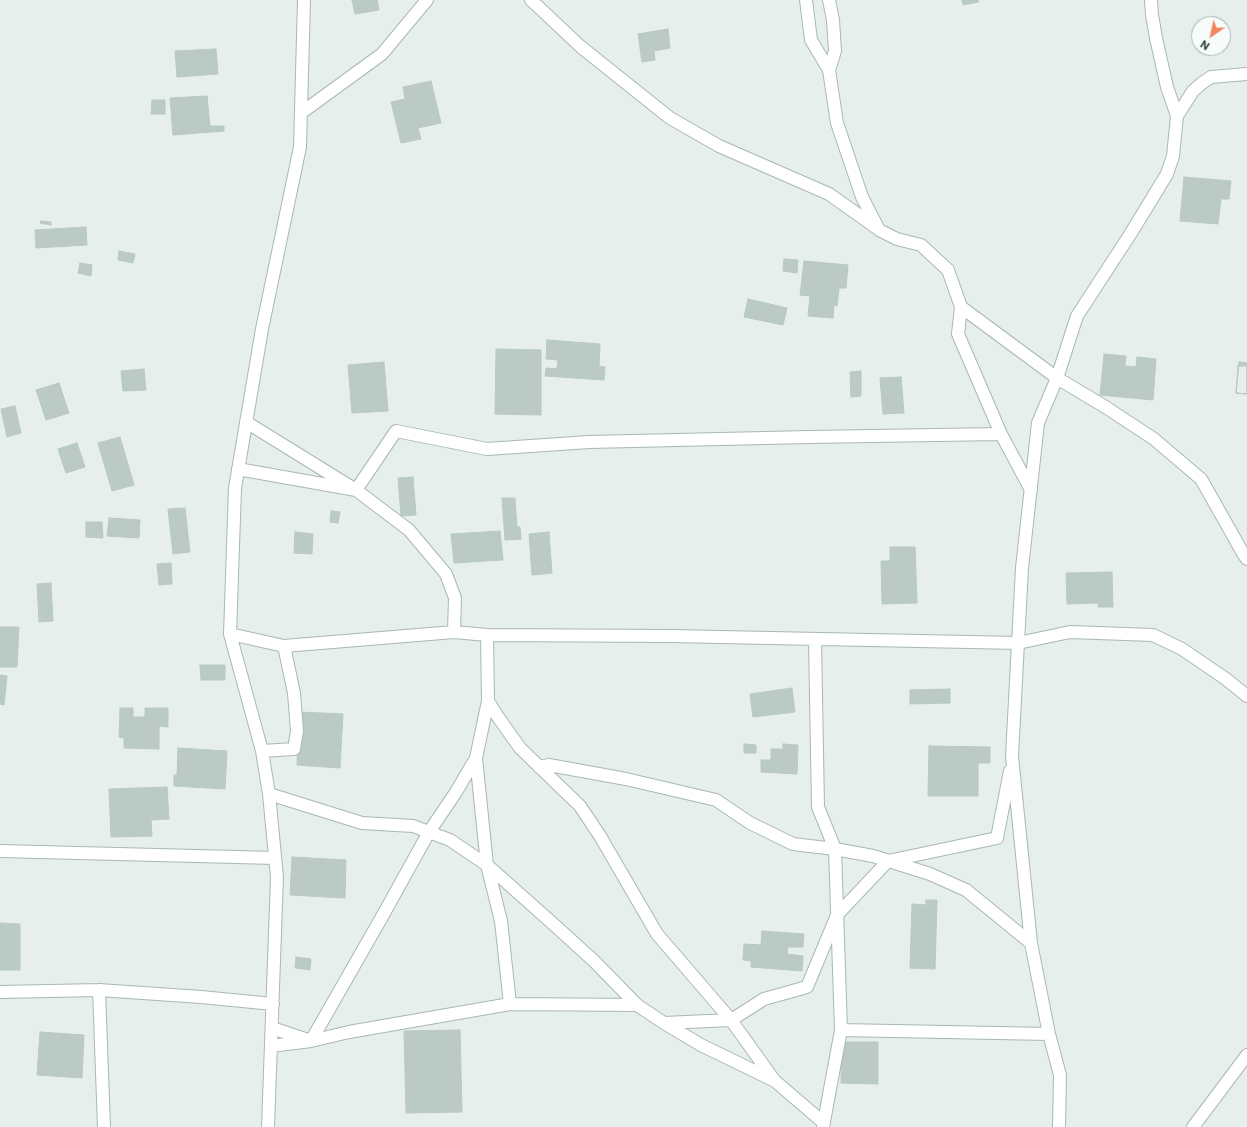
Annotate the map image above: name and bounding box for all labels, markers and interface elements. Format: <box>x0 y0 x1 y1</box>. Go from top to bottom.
north arrow <box>1191 16 1231 56</box>
text: N <box>1198 38 1212 53</box>

